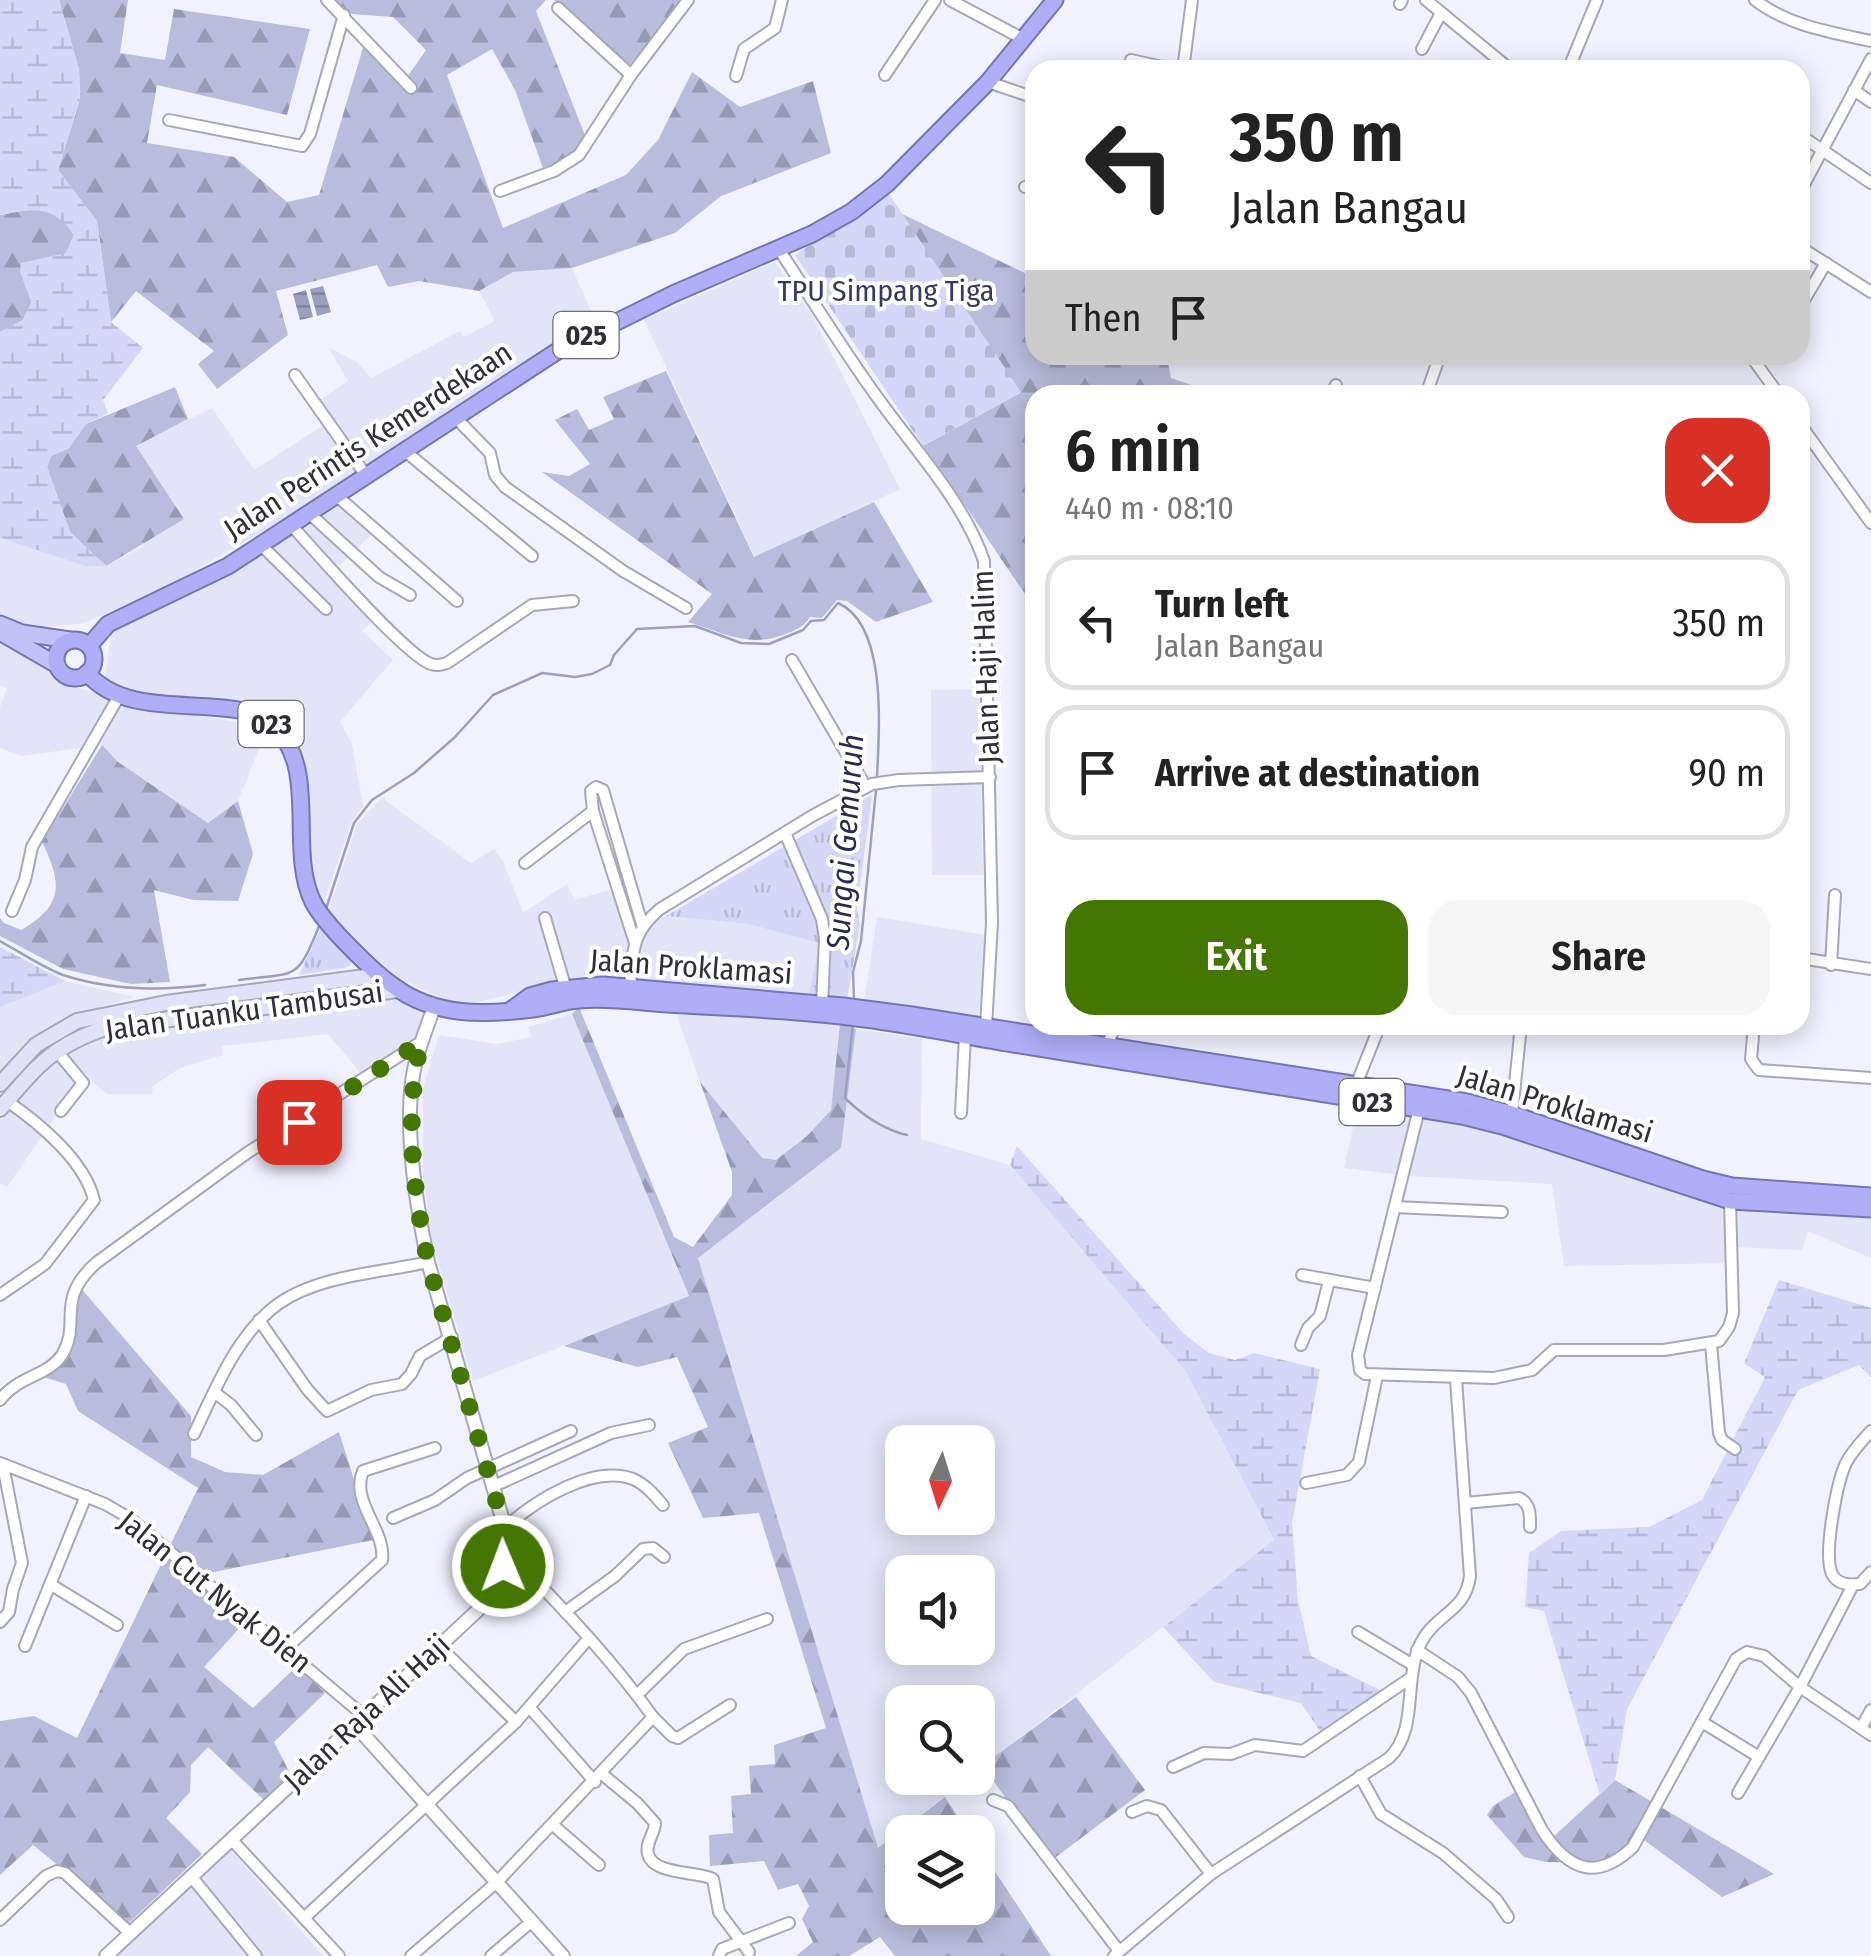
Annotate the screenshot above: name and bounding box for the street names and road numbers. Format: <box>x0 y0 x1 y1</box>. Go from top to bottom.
road number: 025 <box>554 312 618 358</box>
street label: Jalan Perintis Kemerdekaan <box>217 334 519 548</box>
street label: Jalan Haji Halim <box>965 570 1007 764</box>
road number: 023 <box>238 701 304 747</box>
street label: Jalan Proklamasi <box>589 942 793 992</box>
street label: Jalan Tuanku Tambusai <box>103 974 385 1048</box>
street label: Jalan Proklamasi <box>1453 1057 1657 1151</box>
road number: 023 <box>1340 1079 1404 1125</box>
street label: Jalan Cut Nyak Dien <box>111 1503 319 1681</box>
street label: Jalan Raja Ali Haji <box>277 1627 457 1799</box>

